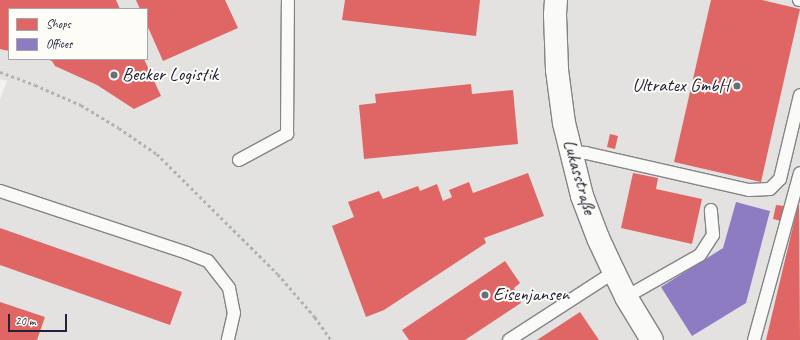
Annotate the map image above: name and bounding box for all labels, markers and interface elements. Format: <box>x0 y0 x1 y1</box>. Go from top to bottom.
legend <box>8 8 148 60</box>
text: Shops <box>46 16 71 32</box>
text: Offices <box>46 36 72 52</box>
place label: Becker Logistik <box>122 64 218 86</box>
marker: Becker Logistik <box>109 70 119 80</box>
place label: Ultratex GmbH <box>632 75 729 97</box>
marker: Ultratex GmbH <box>732 81 742 91</box>
street label: Lukasstraße <box>557 137 601 217</box>
place label: Eisenjansen <box>493 284 569 306</box>
marker: Eisenjansen <box>480 290 490 300</box>
scale bar <box>10 306 69 332</box>
text: 20 m <box>15 313 35 329</box>

